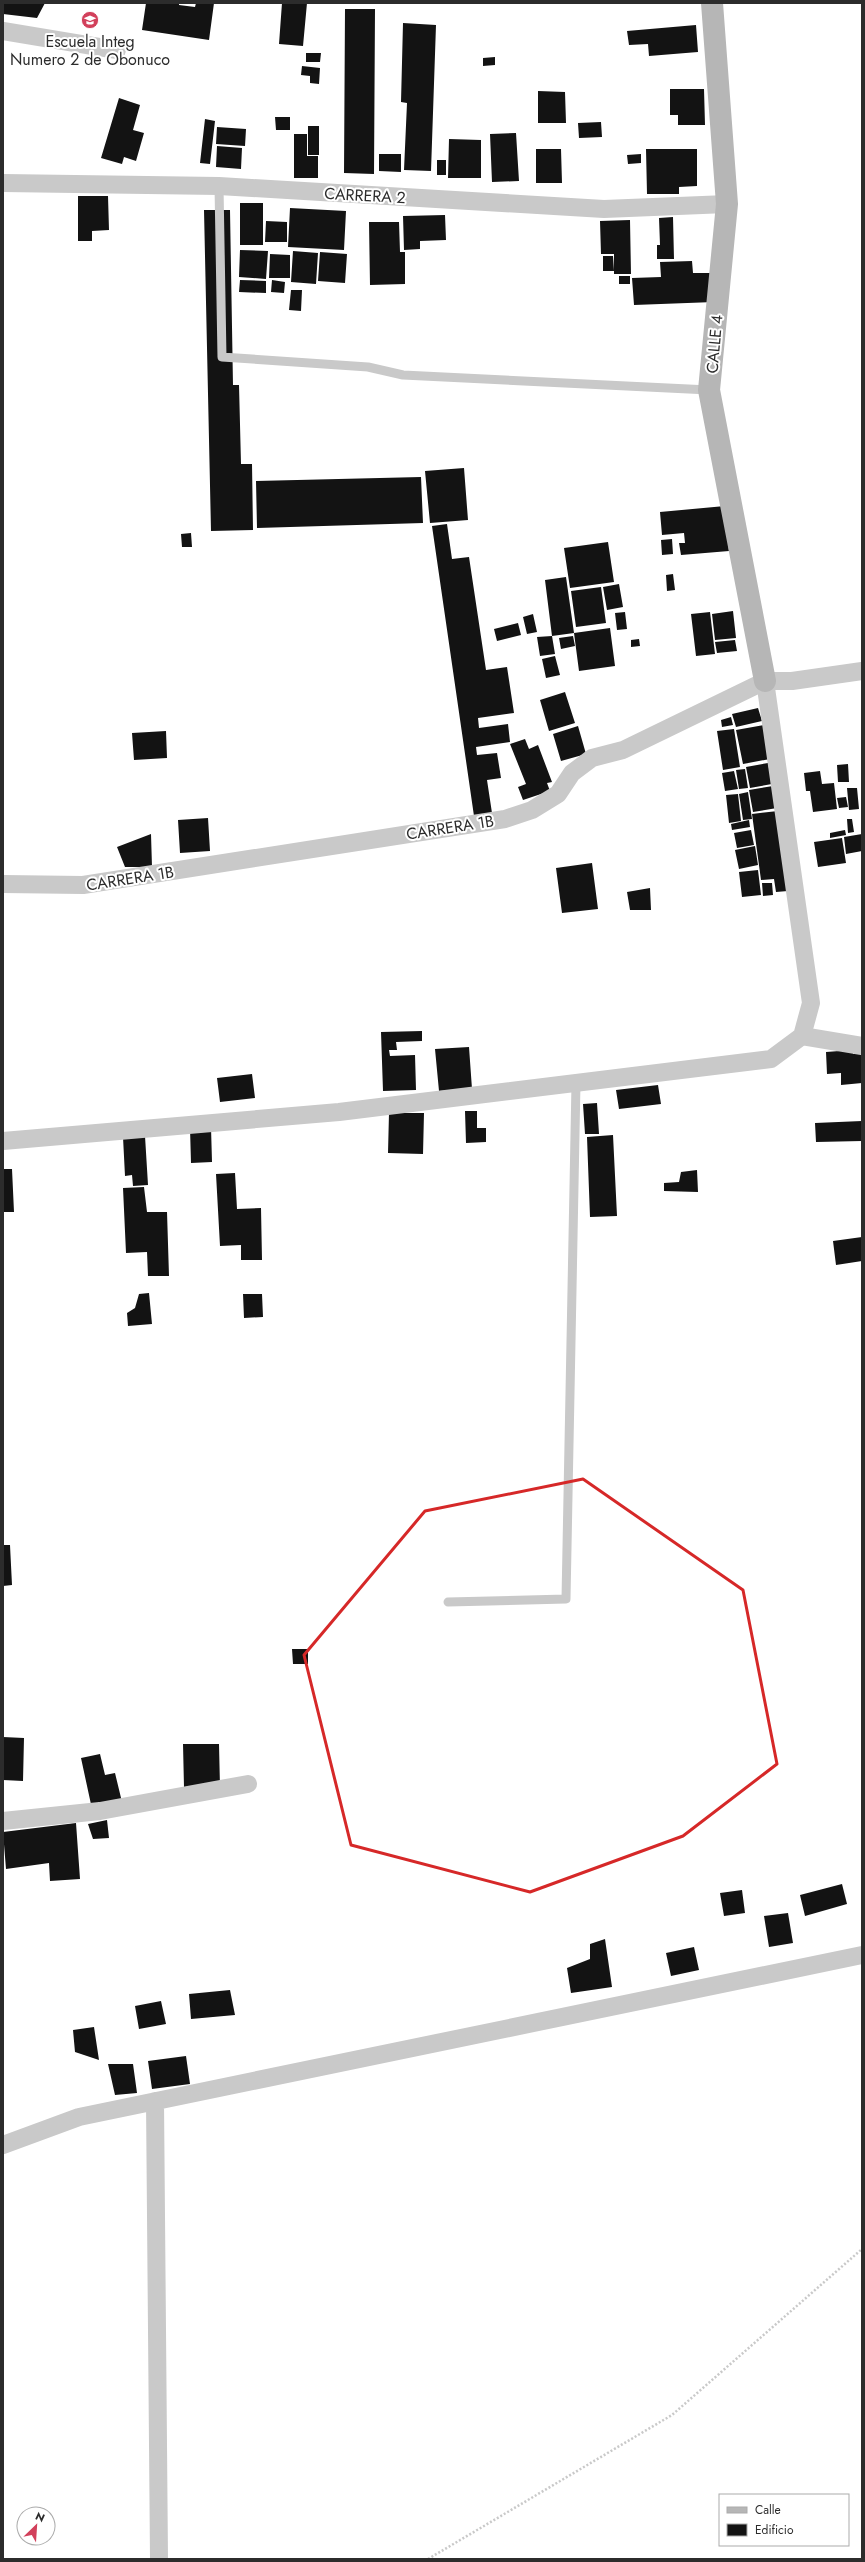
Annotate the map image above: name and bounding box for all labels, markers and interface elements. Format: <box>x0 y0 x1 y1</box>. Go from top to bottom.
school or university icon: Escuela Integ Numero 2 de Obonuco <box>80 10 100 30</box>
place label: Escuela Integ Numero 2 de Obonuco <box>10 30 170 71</box>
street label: CARRERA 2 <box>324 182 406 209</box>
street label: CALLE 4 <box>700 314 729 374</box>
street label: CARRERA 1B <box>405 809 496 846</box>
street label: CARRERA 1B <box>85 860 176 897</box>
legend <box>719 2494 849 2546</box>
text: Calle <box>755 2501 781 2519</box>
north arrow <box>16 2506 56 2546</box>
text: N <box>33 2508 48 2526</box>
text: Edificio <box>755 2521 794 2539</box>

